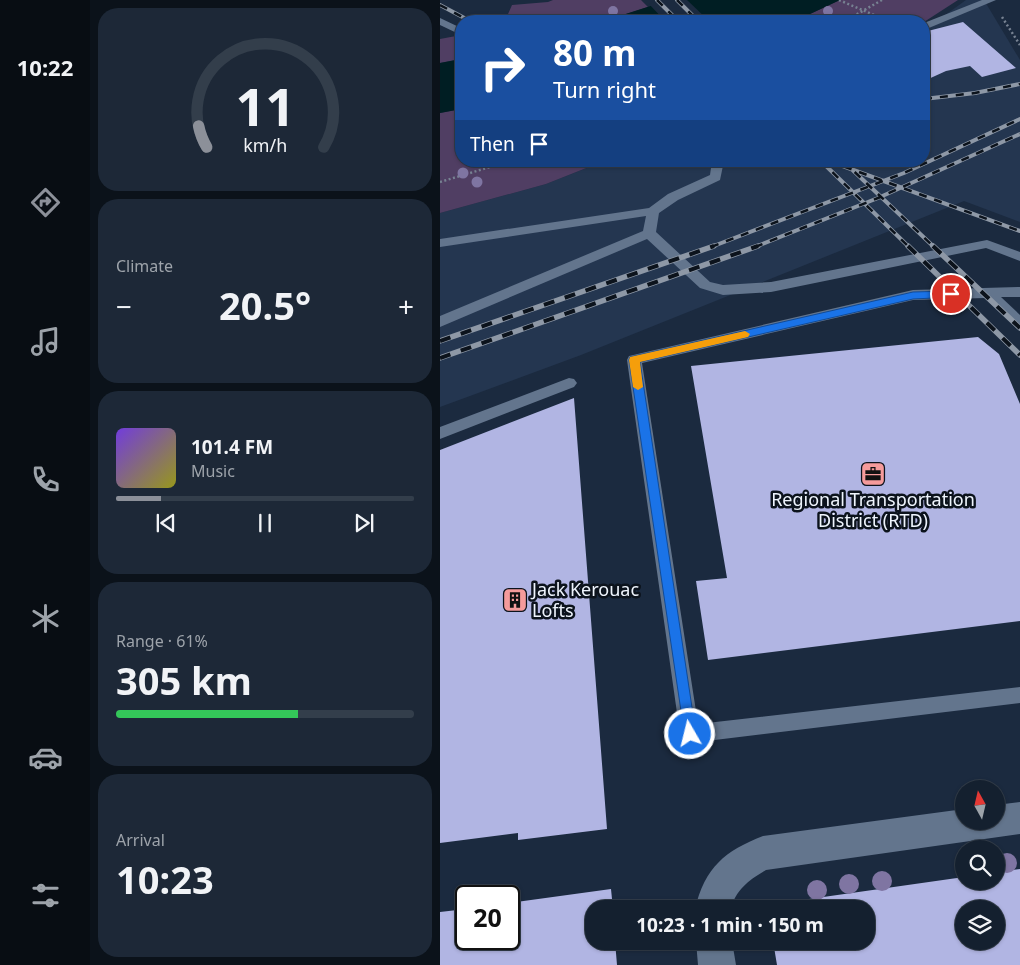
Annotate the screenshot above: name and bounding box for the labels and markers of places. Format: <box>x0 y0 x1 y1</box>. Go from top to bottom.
pin <box>930 273 972 315</box>
office icon: Regional Transportation District (RTD) <box>860 461 886 487</box>
place label: Regional Transportation District (RTD) <box>771 487 975 532</box>
place label: Jack Kerouac Lofts <box>530 577 639 622</box>
building icon: Jack Kerouac Lofts <box>502 587 528 613</box>

